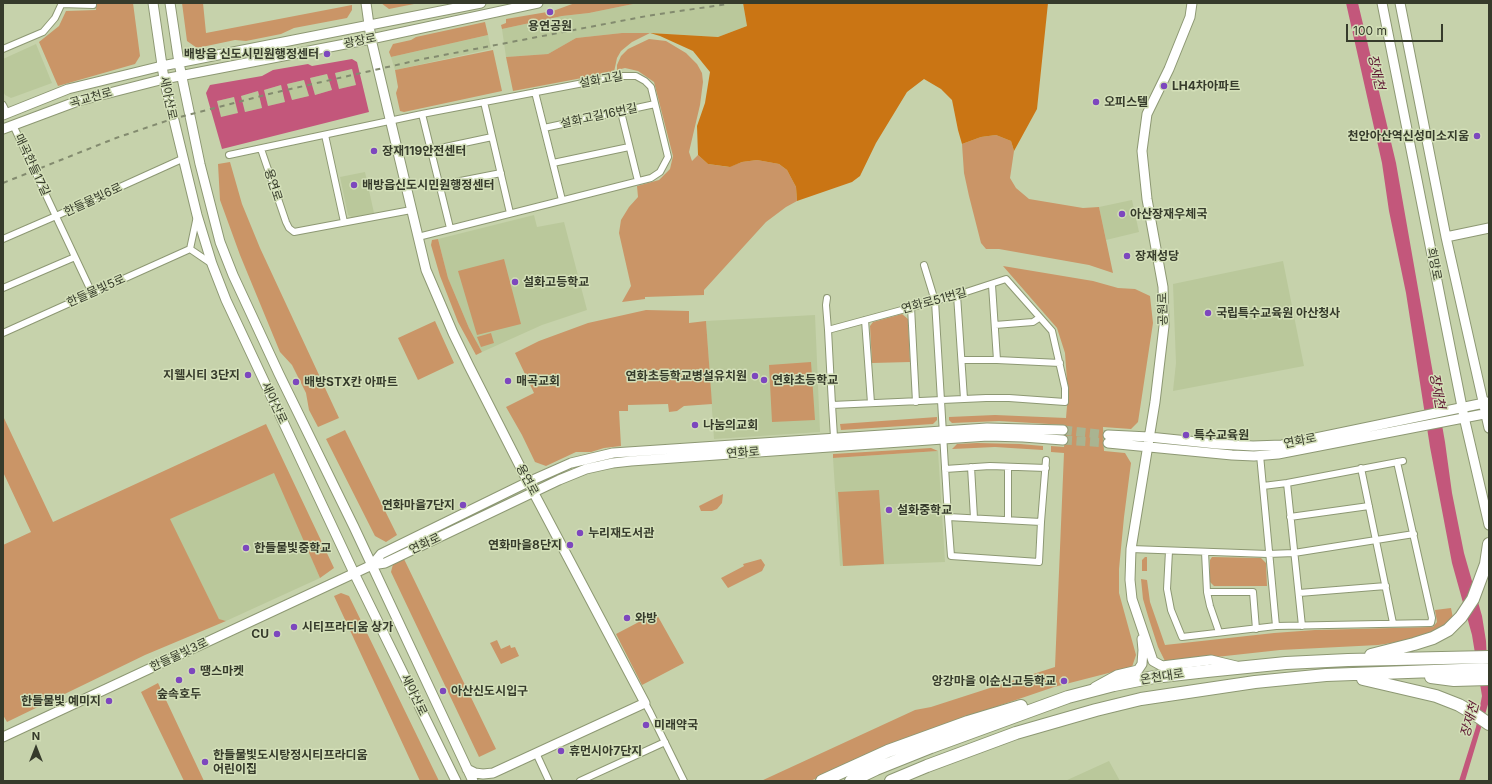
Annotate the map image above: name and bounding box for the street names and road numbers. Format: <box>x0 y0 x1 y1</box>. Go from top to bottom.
street label: 광장로 <box>342 31 378 51</box>
street label: 설화고길 <box>578 69 624 91</box>
street label: 새아산로 <box>156 75 180 121</box>
street label: 곡교천로 <box>68 85 114 111</box>
street label: 설화고길16번길 <box>559 101 639 131</box>
street label: 매곡한들17길 <box>11 132 53 198</box>
street label: 용연로 <box>261 167 285 203</box>
street label: 한들물빛6로 <box>62 180 124 220</box>
street label: 희망로 <box>1424 246 1444 282</box>
street label: 한들물빛5로 <box>65 272 127 310</box>
street label: 연화로51번길 <box>900 285 968 317</box>
street label: 공원로 <box>1156 292 1170 326</box>
street label: 새아산로 <box>258 380 290 426</box>
street label: 연화로 <box>1282 431 1318 451</box>
street label: 연화로 <box>726 445 760 461</box>
street label: 용연로 <box>513 462 541 498</box>
street label: 연화로 <box>407 530 443 558</box>
street label: 한들물빛3로 <box>148 635 210 675</box>
street label: 온천대로 <box>1139 666 1185 688</box>
street label: 새아산로 <box>398 672 430 718</box>

